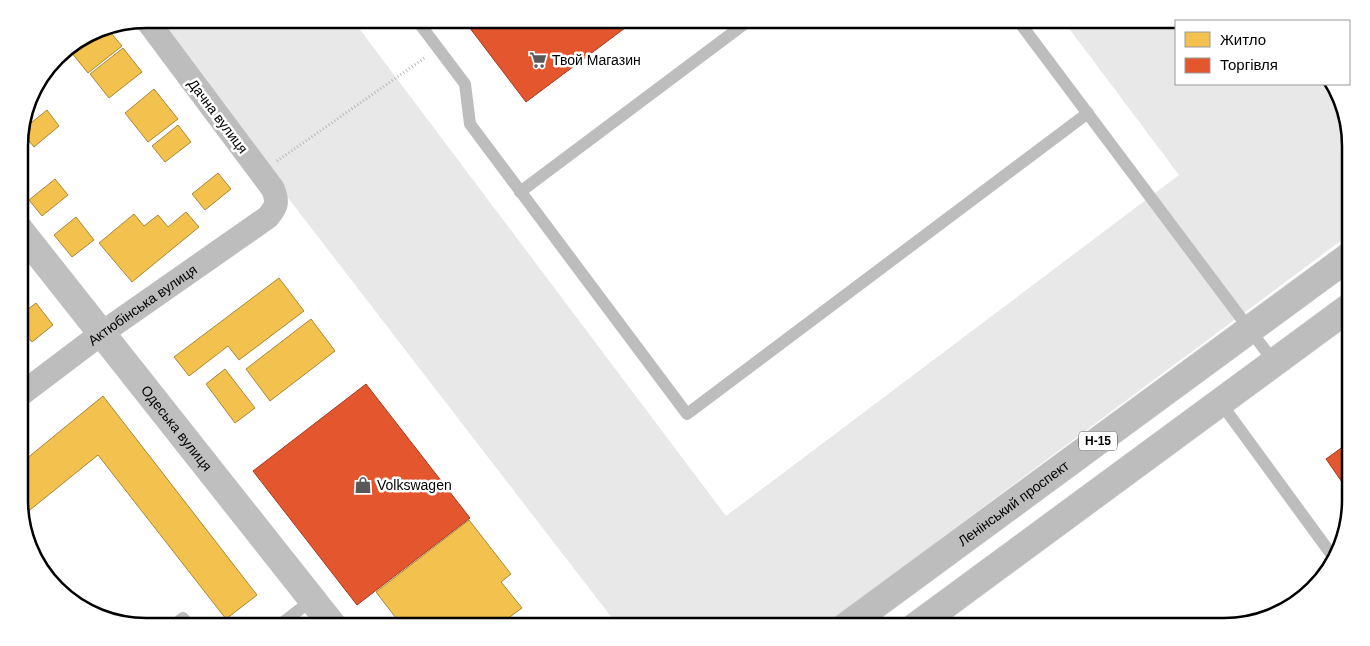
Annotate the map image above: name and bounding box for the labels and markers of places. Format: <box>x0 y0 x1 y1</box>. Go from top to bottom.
supermarket icon: Твой Магазин <box>528 50 548 70</box>
place label: Твой Магазин <box>552 52 641 68</box>
shop icon: Volkswagen <box>353 475 373 495</box>
place label: Volkswagen <box>377 477 452 493</box>

